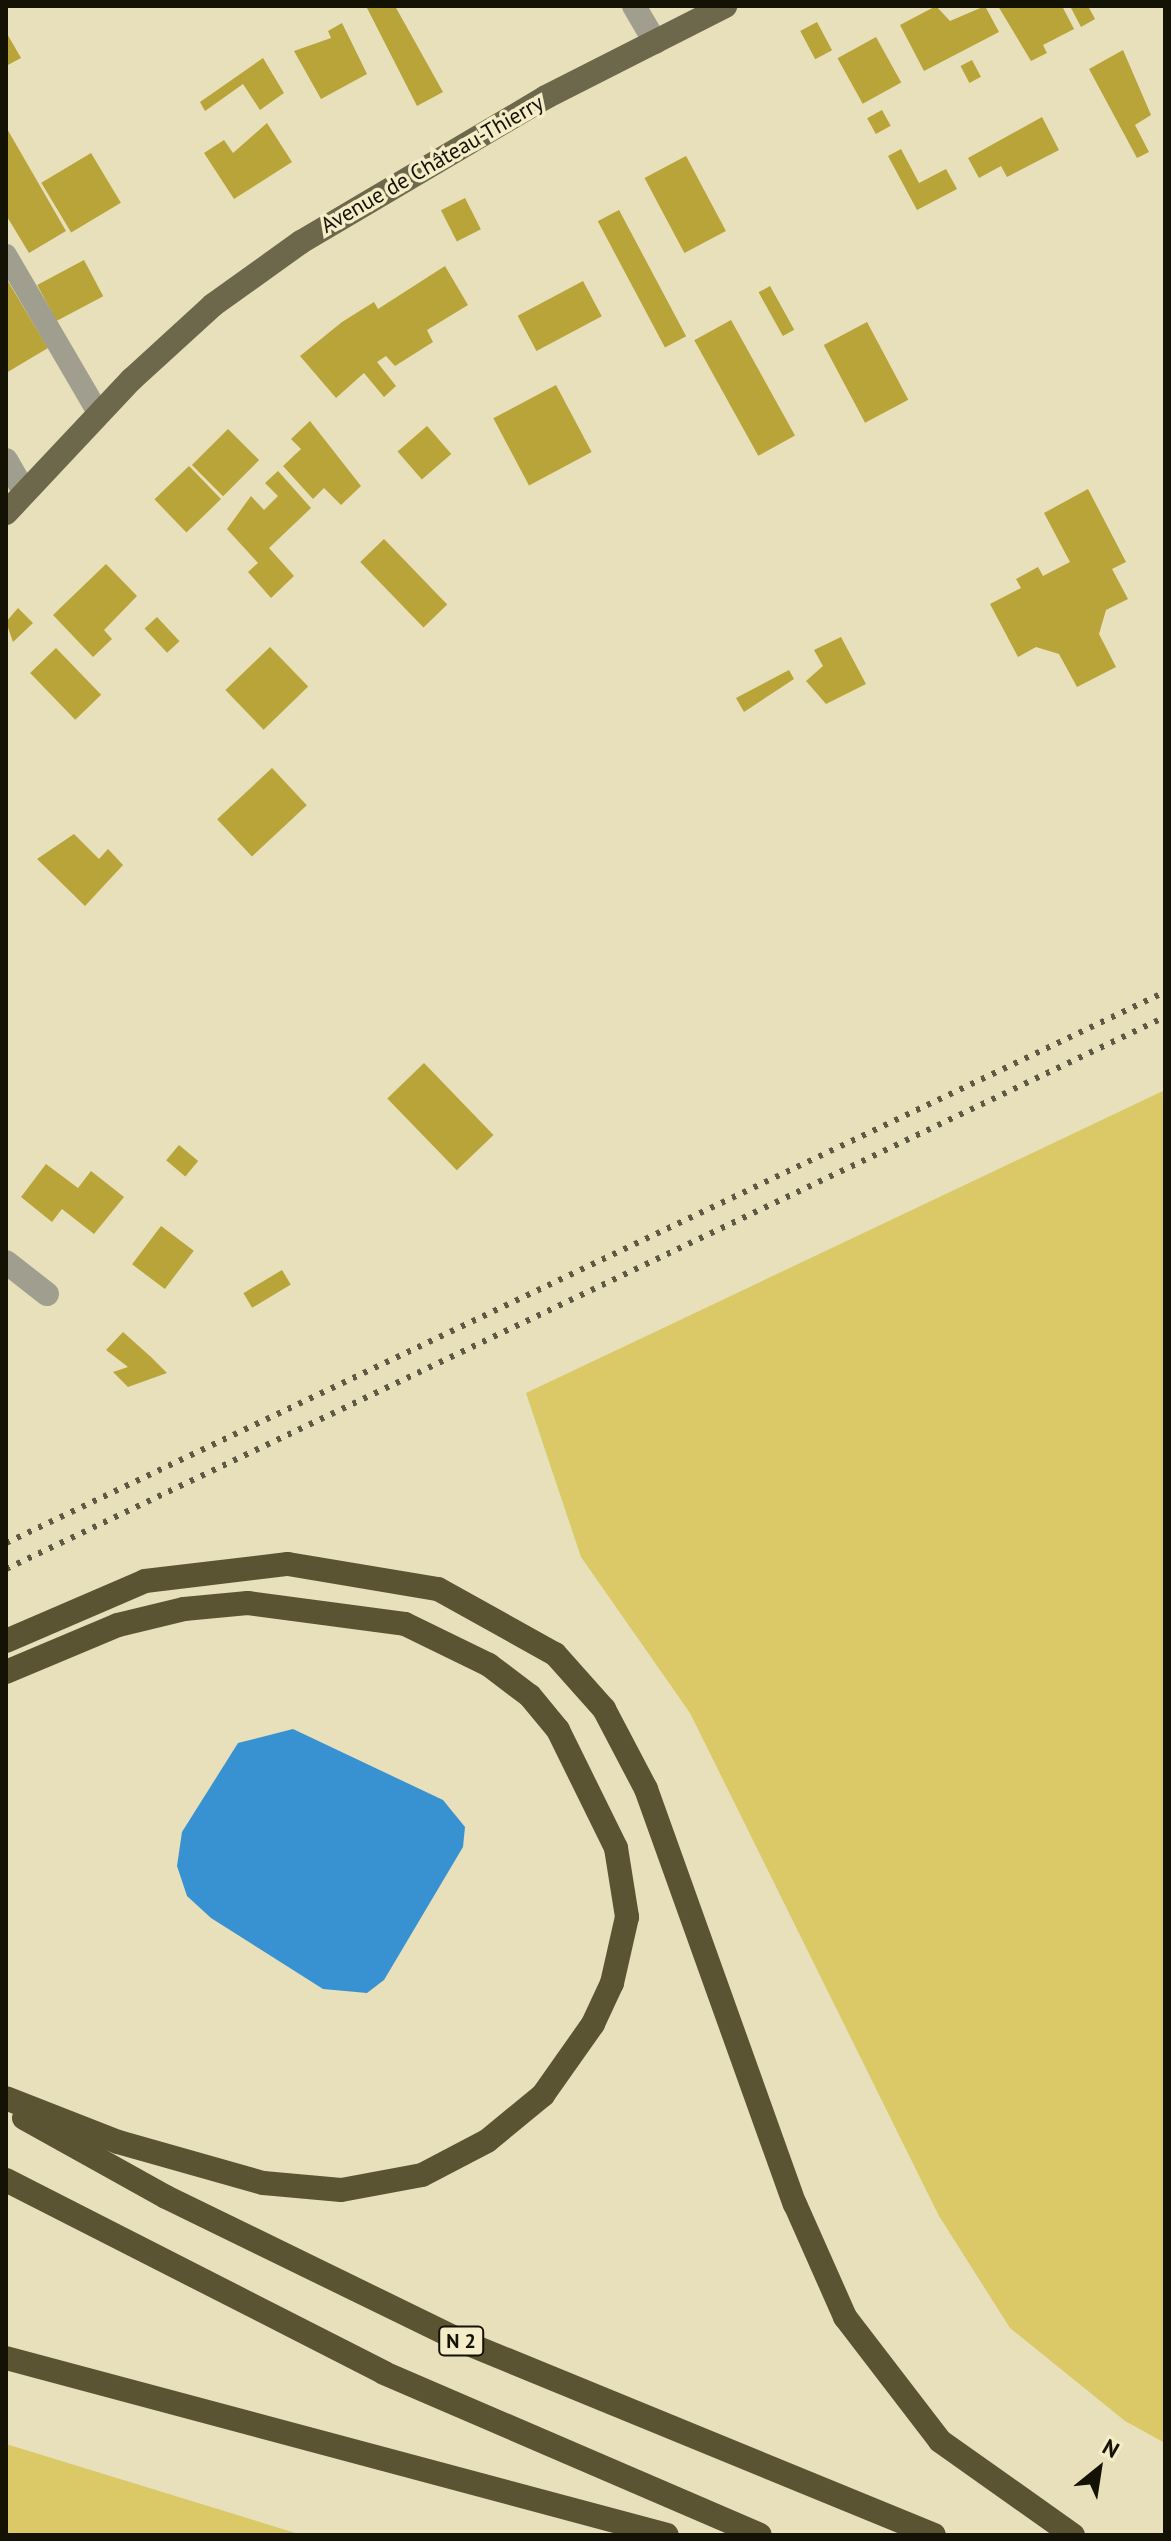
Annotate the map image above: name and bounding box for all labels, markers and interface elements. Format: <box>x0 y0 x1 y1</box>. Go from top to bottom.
street label: Avenue de Château-Thierry <box>316 89 548 239</box>
road number: N 2 <box>437 2325 485 2357</box>
north arrow <box>1059 2429 1139 2509</box>
text: N <box>1098 2432 1124 2464</box>

